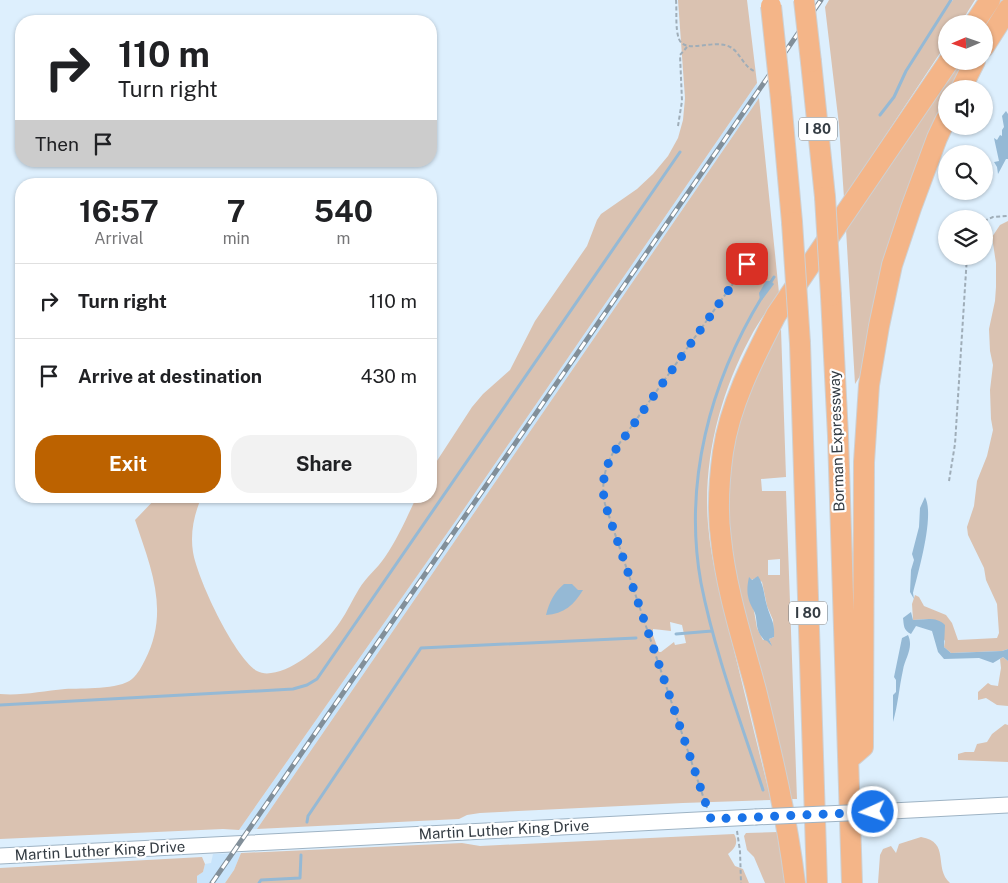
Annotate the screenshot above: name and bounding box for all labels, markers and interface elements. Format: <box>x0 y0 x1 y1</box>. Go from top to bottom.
north arrow <box>938 15 992 70</box>
map controls <box>938 15 993 265</box>
text: 110 m <box>118 34 210 75</box>
icon: right <box>35 35 100 100</box>
text: Turn right <box>118 76 218 102</box>
button: sound <box>938 80 993 135</box>
road number: I 80 <box>799 118 837 140</box>
icon: arrive <box>89 130 117 158</box>
text: Then <box>35 133 79 155</box>
button: search <box>938 145 993 200</box>
text: 16:57 <box>79 193 159 229</box>
text: 7 <box>227 193 246 229</box>
text: 540 <box>314 193 373 229</box>
button: layers <box>938 210 993 265</box>
text: Arrival <box>94 229 144 248</box>
text: min <box>223 229 250 248</box>
text: m <box>336 229 350 248</box>
pin <box>726 243 768 285</box>
icon: arrive <box>733 250 761 278</box>
icon: right <box>35 287 63 315</box>
text: Turn right <box>78 290 167 312</box>
text: 110 m <box>369 290 417 312</box>
icon: arrive <box>35 362 63 390</box>
text: Arrive at destination <box>78 365 262 387</box>
text: 430 m <box>361 365 417 387</box>
street label: Borman Expressway <box>826 370 847 512</box>
button: Exit <box>35 435 221 493</box>
button: Share <box>231 435 417 493</box>
road number: I 80 <box>789 602 827 624</box>
position arrow <box>846 785 898 837</box>
street label: Martin Luther King Drive <box>418 817 590 842</box>
street label: Martin Luther King Drive <box>14 838 186 863</box>

